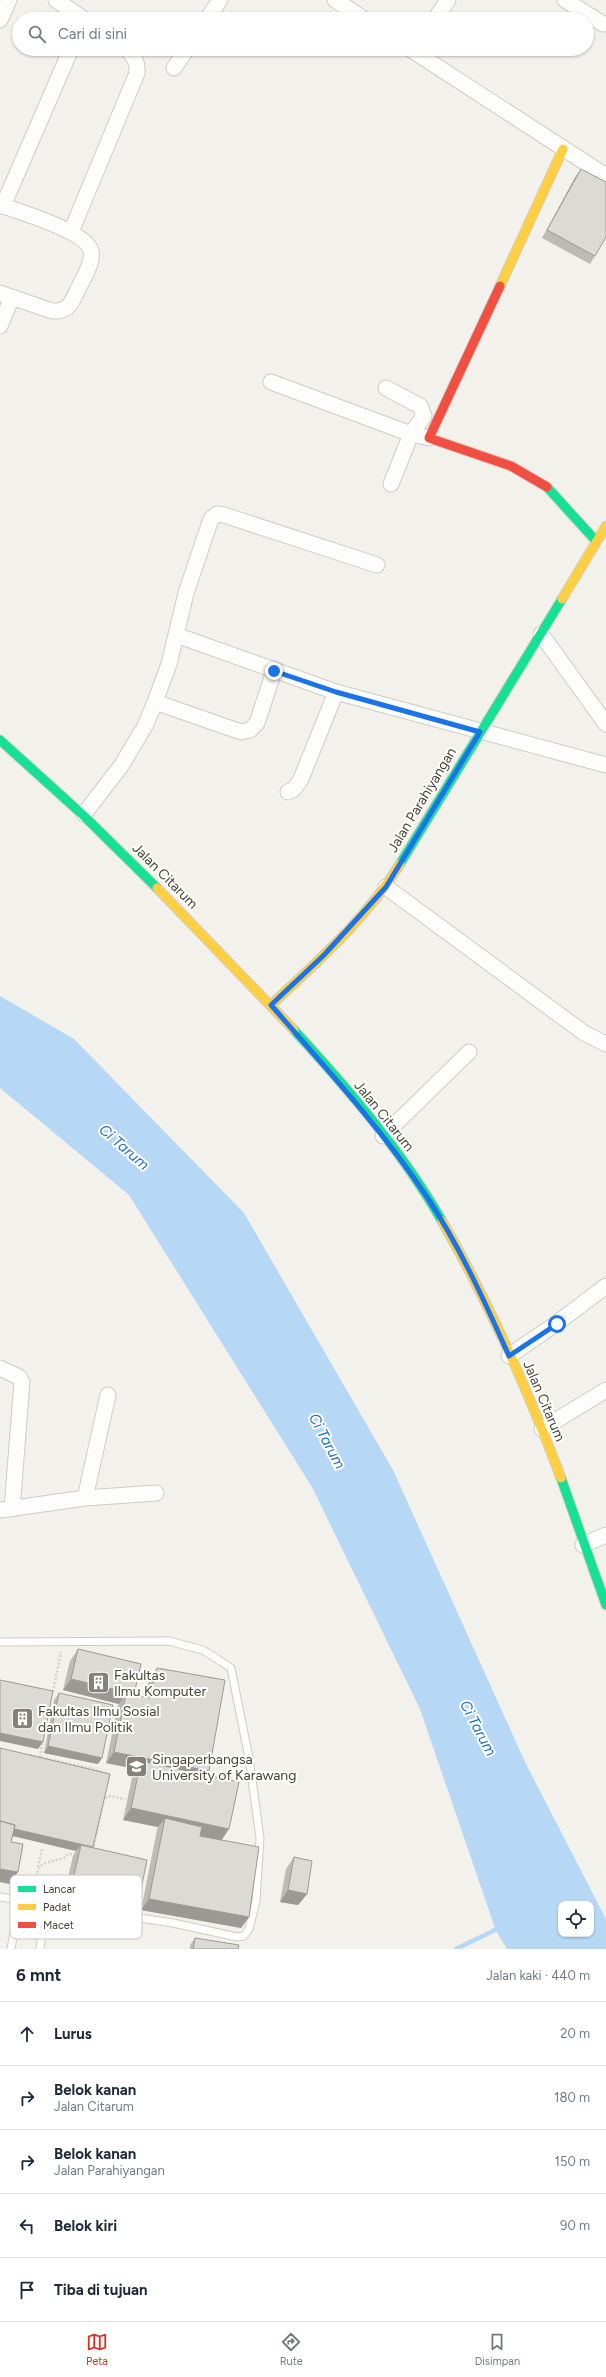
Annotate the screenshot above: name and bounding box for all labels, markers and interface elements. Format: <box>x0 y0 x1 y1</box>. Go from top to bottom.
search box <box>12 12 594 56</box>
icon: search <box>26 23 48 45</box>
text: Cari di sini <box>58 25 127 43</box>
route end <box>265 662 283 680</box>
street label: Jalan Parahiyangan <box>384 744 460 855</box>
street label: Jalan Citarum <box>129 840 201 912</box>
street label: Jalan Citarum <box>350 1077 418 1155</box>
water label: Ci Tarum <box>95 1120 153 1174</box>
route start <box>548 1315 566 1333</box>
street label: Jalan Citarum <box>519 1358 569 1444</box>
water label: Ci Tarum <box>305 1410 349 1472</box>
place label: Fakultas Ilmu Komputer <box>114 1667 207 1700</box>
building icon: Fakultas Ilmu Komputer <box>85 1670 111 1696</box>
water label: Ci Tarum <box>456 1697 500 1759</box>
place label: Fakultas Ilmu Sosial dan Ilmu Politik <box>38 1703 160 1736</box>
building icon: Fakultas Ilmu Sosial dan Ilmu Politik <box>9 1706 35 1732</box>
place label: Singaperbangsa University of Karawang <box>152 1751 296 1784</box>
school or university icon: Singaperbangsa University of Karawang <box>123 1754 149 1780</box>
legend <box>10 1875 142 1939</box>
text: Lancar <box>43 1883 76 1896</box>
text: Padat <box>43 1901 71 1914</box>
map controls <box>558 1901 594 1937</box>
button: locate <box>558 1901 594 1937</box>
text: Macet <box>43 1919 74 1932</box>
text: 6 mnt <box>16 1965 61 1985</box>
text: Jalan kaki · 440 m <box>486 1968 590 1983</box>
icon: ahead <box>16 2023 38 2045</box>
text: Lurus <box>54 2025 92 2043</box>
text: 20 m <box>560 2026 590 2041</box>
text: Belok kanan <box>54 2081 136 2099</box>
icon: right <box>16 2087 38 2109</box>
text: 180 m <box>554 2090 590 2105</box>
text: Jalan Citarum <box>54 2099 134 2114</box>
text: Belok kanan <box>54 2145 136 2163</box>
icon: right <box>16 2151 38 2173</box>
text: 150 m <box>555 2154 590 2169</box>
text: Jalan Parahiyangan <box>54 2163 165 2178</box>
icon: left <box>16 2215 38 2237</box>
text: Belok kiri <box>54 2217 117 2235</box>
text: 90 m <box>560 2218 590 2233</box>
icon: arrive <box>16 2279 38 2301</box>
text: Tiba di tujuan <box>54 2281 148 2299</box>
tab: Peta <box>86 2331 108 2368</box>
tab: Rute <box>280 2331 303 2368</box>
tab: Disimpan <box>475 2331 520 2368</box>

